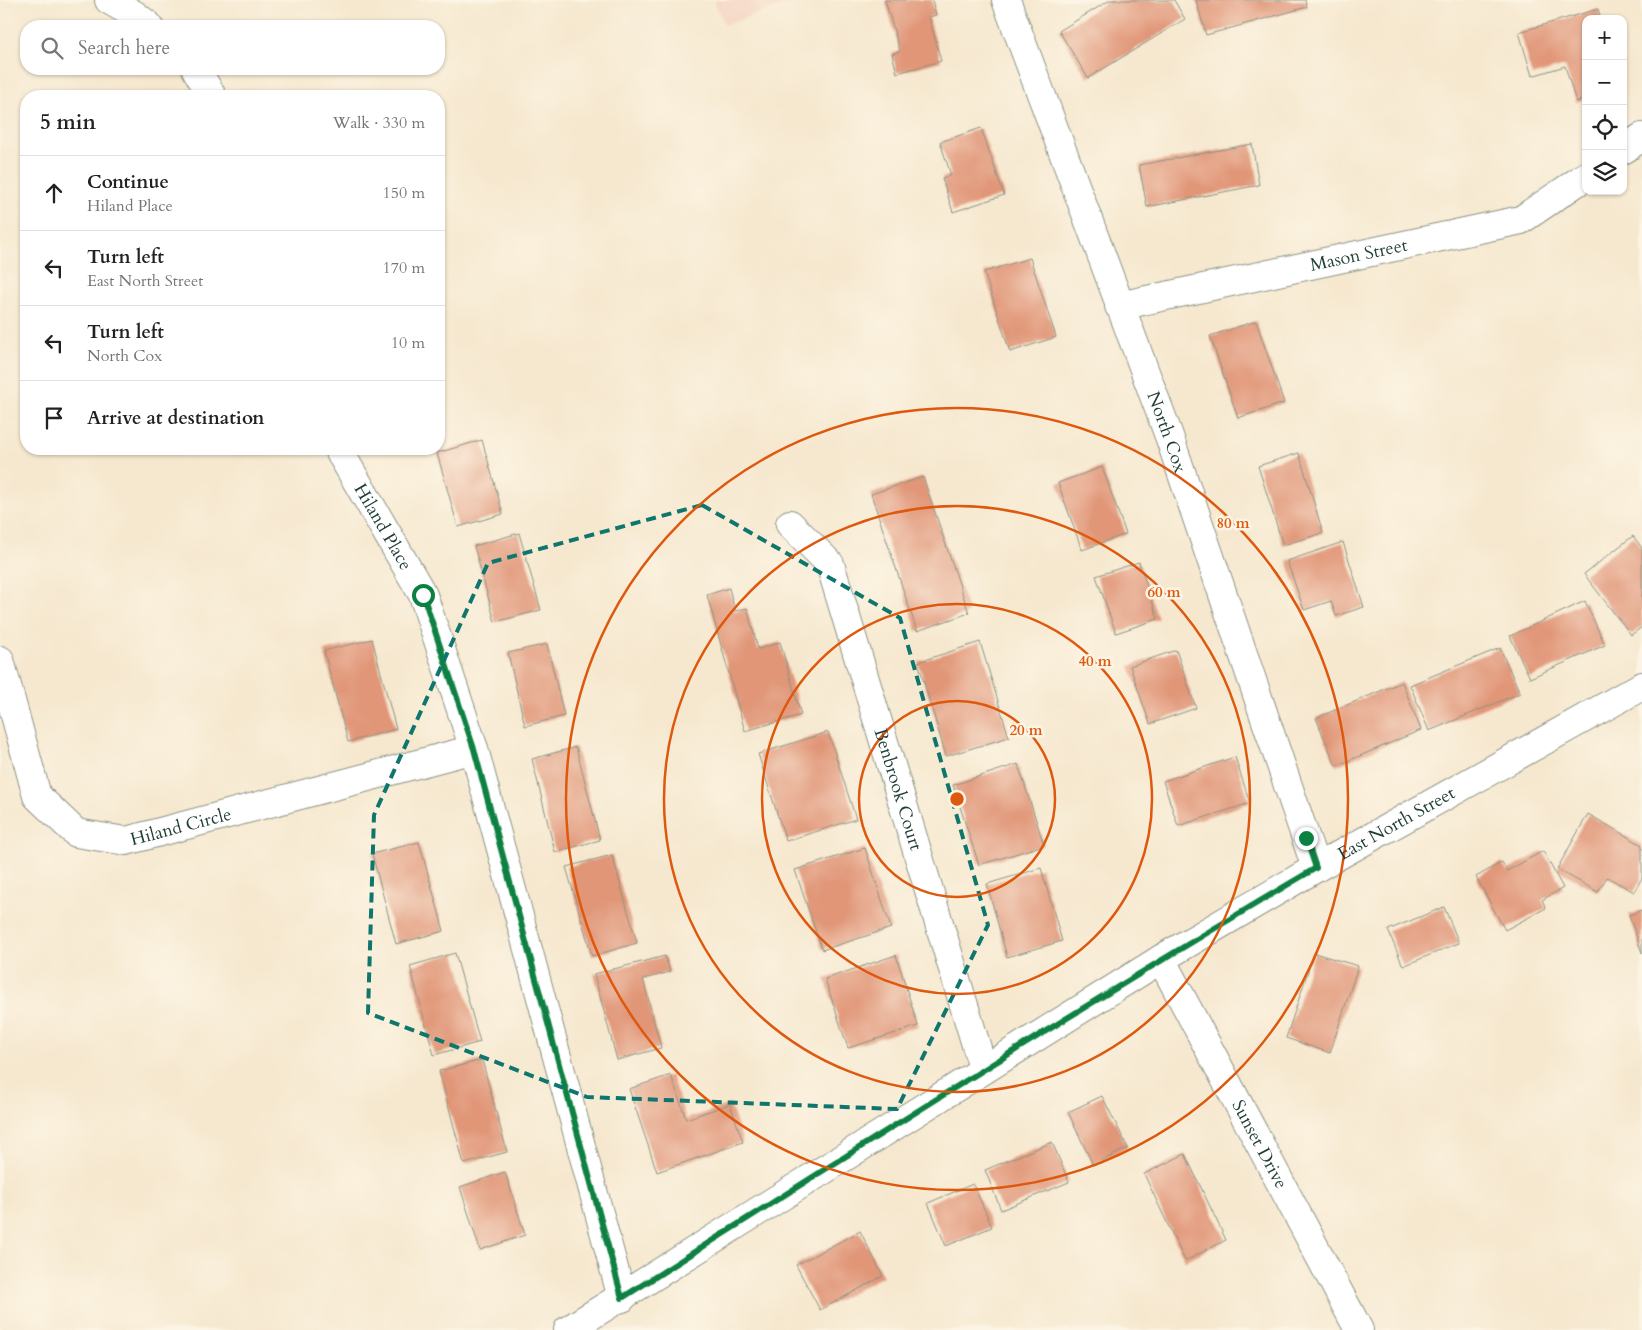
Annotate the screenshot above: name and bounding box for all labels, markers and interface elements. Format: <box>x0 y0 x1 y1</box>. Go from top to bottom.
map controls <box>1582 15 1627 195</box>
button: + <box>1582 15 1627 60</box>
search box <box>20 20 445 75</box>
icon: search <box>38 34 66 62</box>
text: Search here <box>78 35 170 61</box>
button: − <box>1582 60 1627 105</box>
button: locate <box>1582 105 1627 150</box>
text: 5 min <box>40 108 96 137</box>
text: Walk · 330 m <box>333 112 425 134</box>
button: layers <box>1582 150 1627 195</box>
text: Continue <box>87 169 169 195</box>
icon: ahead <box>40 179 68 207</box>
text: 150 m <box>383 182 425 204</box>
text: Hiland Place <box>87 195 173 217</box>
street label: Mason Street <box>1308 233 1410 278</box>
text: Turn left <box>87 244 164 270</box>
icon: left <box>40 254 68 282</box>
text: 170 m <box>383 257 425 279</box>
text: East North Street <box>87 270 203 292</box>
text: Turn left <box>87 319 164 345</box>
icon: left <box>40 329 68 357</box>
text: 10 m <box>391 332 425 354</box>
text: North Cox <box>87 345 162 367</box>
street label: North Cox <box>1140 388 1193 476</box>
icon: arrive <box>40 404 68 432</box>
text: Arrive at destination <box>87 405 264 431</box>
street label: Hiland Place <box>348 479 418 575</box>
text: 80 m <box>1216 513 1250 533</box>
text: 60 m <box>1147 582 1181 602</box>
route start <box>412 584 435 607</box>
text: 40 m <box>1078 651 1112 671</box>
text: 20 m <box>1009 720 1043 740</box>
street label: Benbrook Court <box>868 725 928 854</box>
street label: East North Street <box>1333 781 1460 867</box>
centre of rings <box>948 790 966 808</box>
street label: Hiland Circle <box>128 802 234 852</box>
route end <box>1295 827 1318 850</box>
street label: Sunset Drive <box>1225 1096 1293 1193</box>

